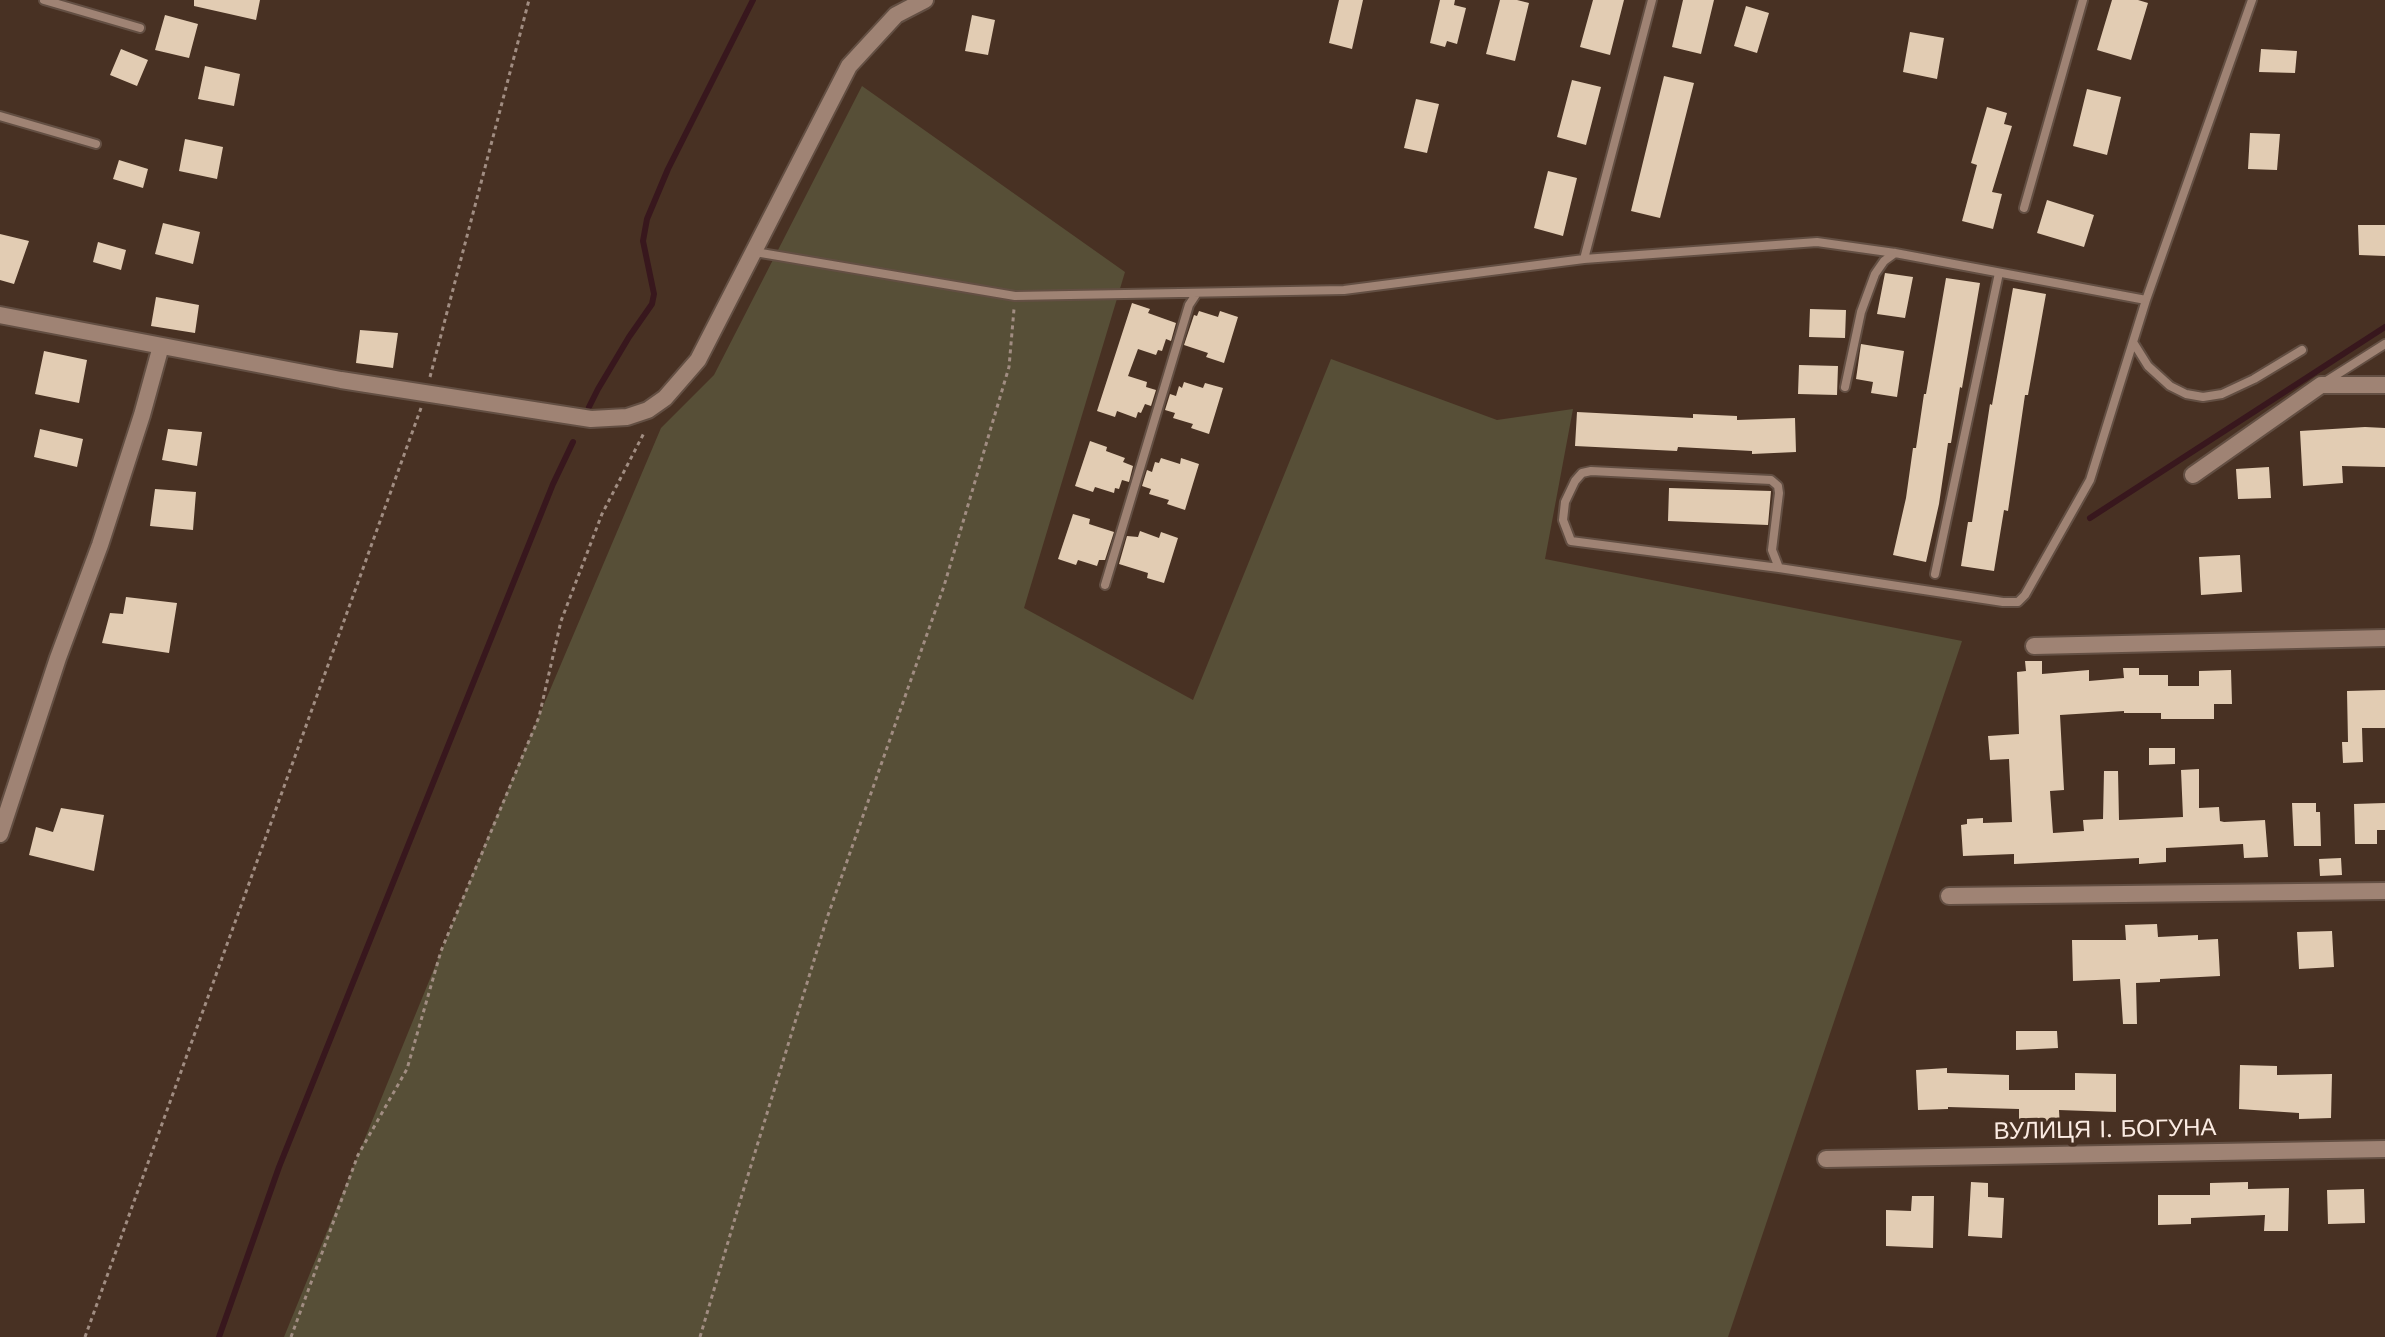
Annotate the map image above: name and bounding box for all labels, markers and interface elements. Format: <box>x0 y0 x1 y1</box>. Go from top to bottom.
street label: ВУЛИЦЯ І. БОГУНА <box>1993 1114 2217 1146</box>

